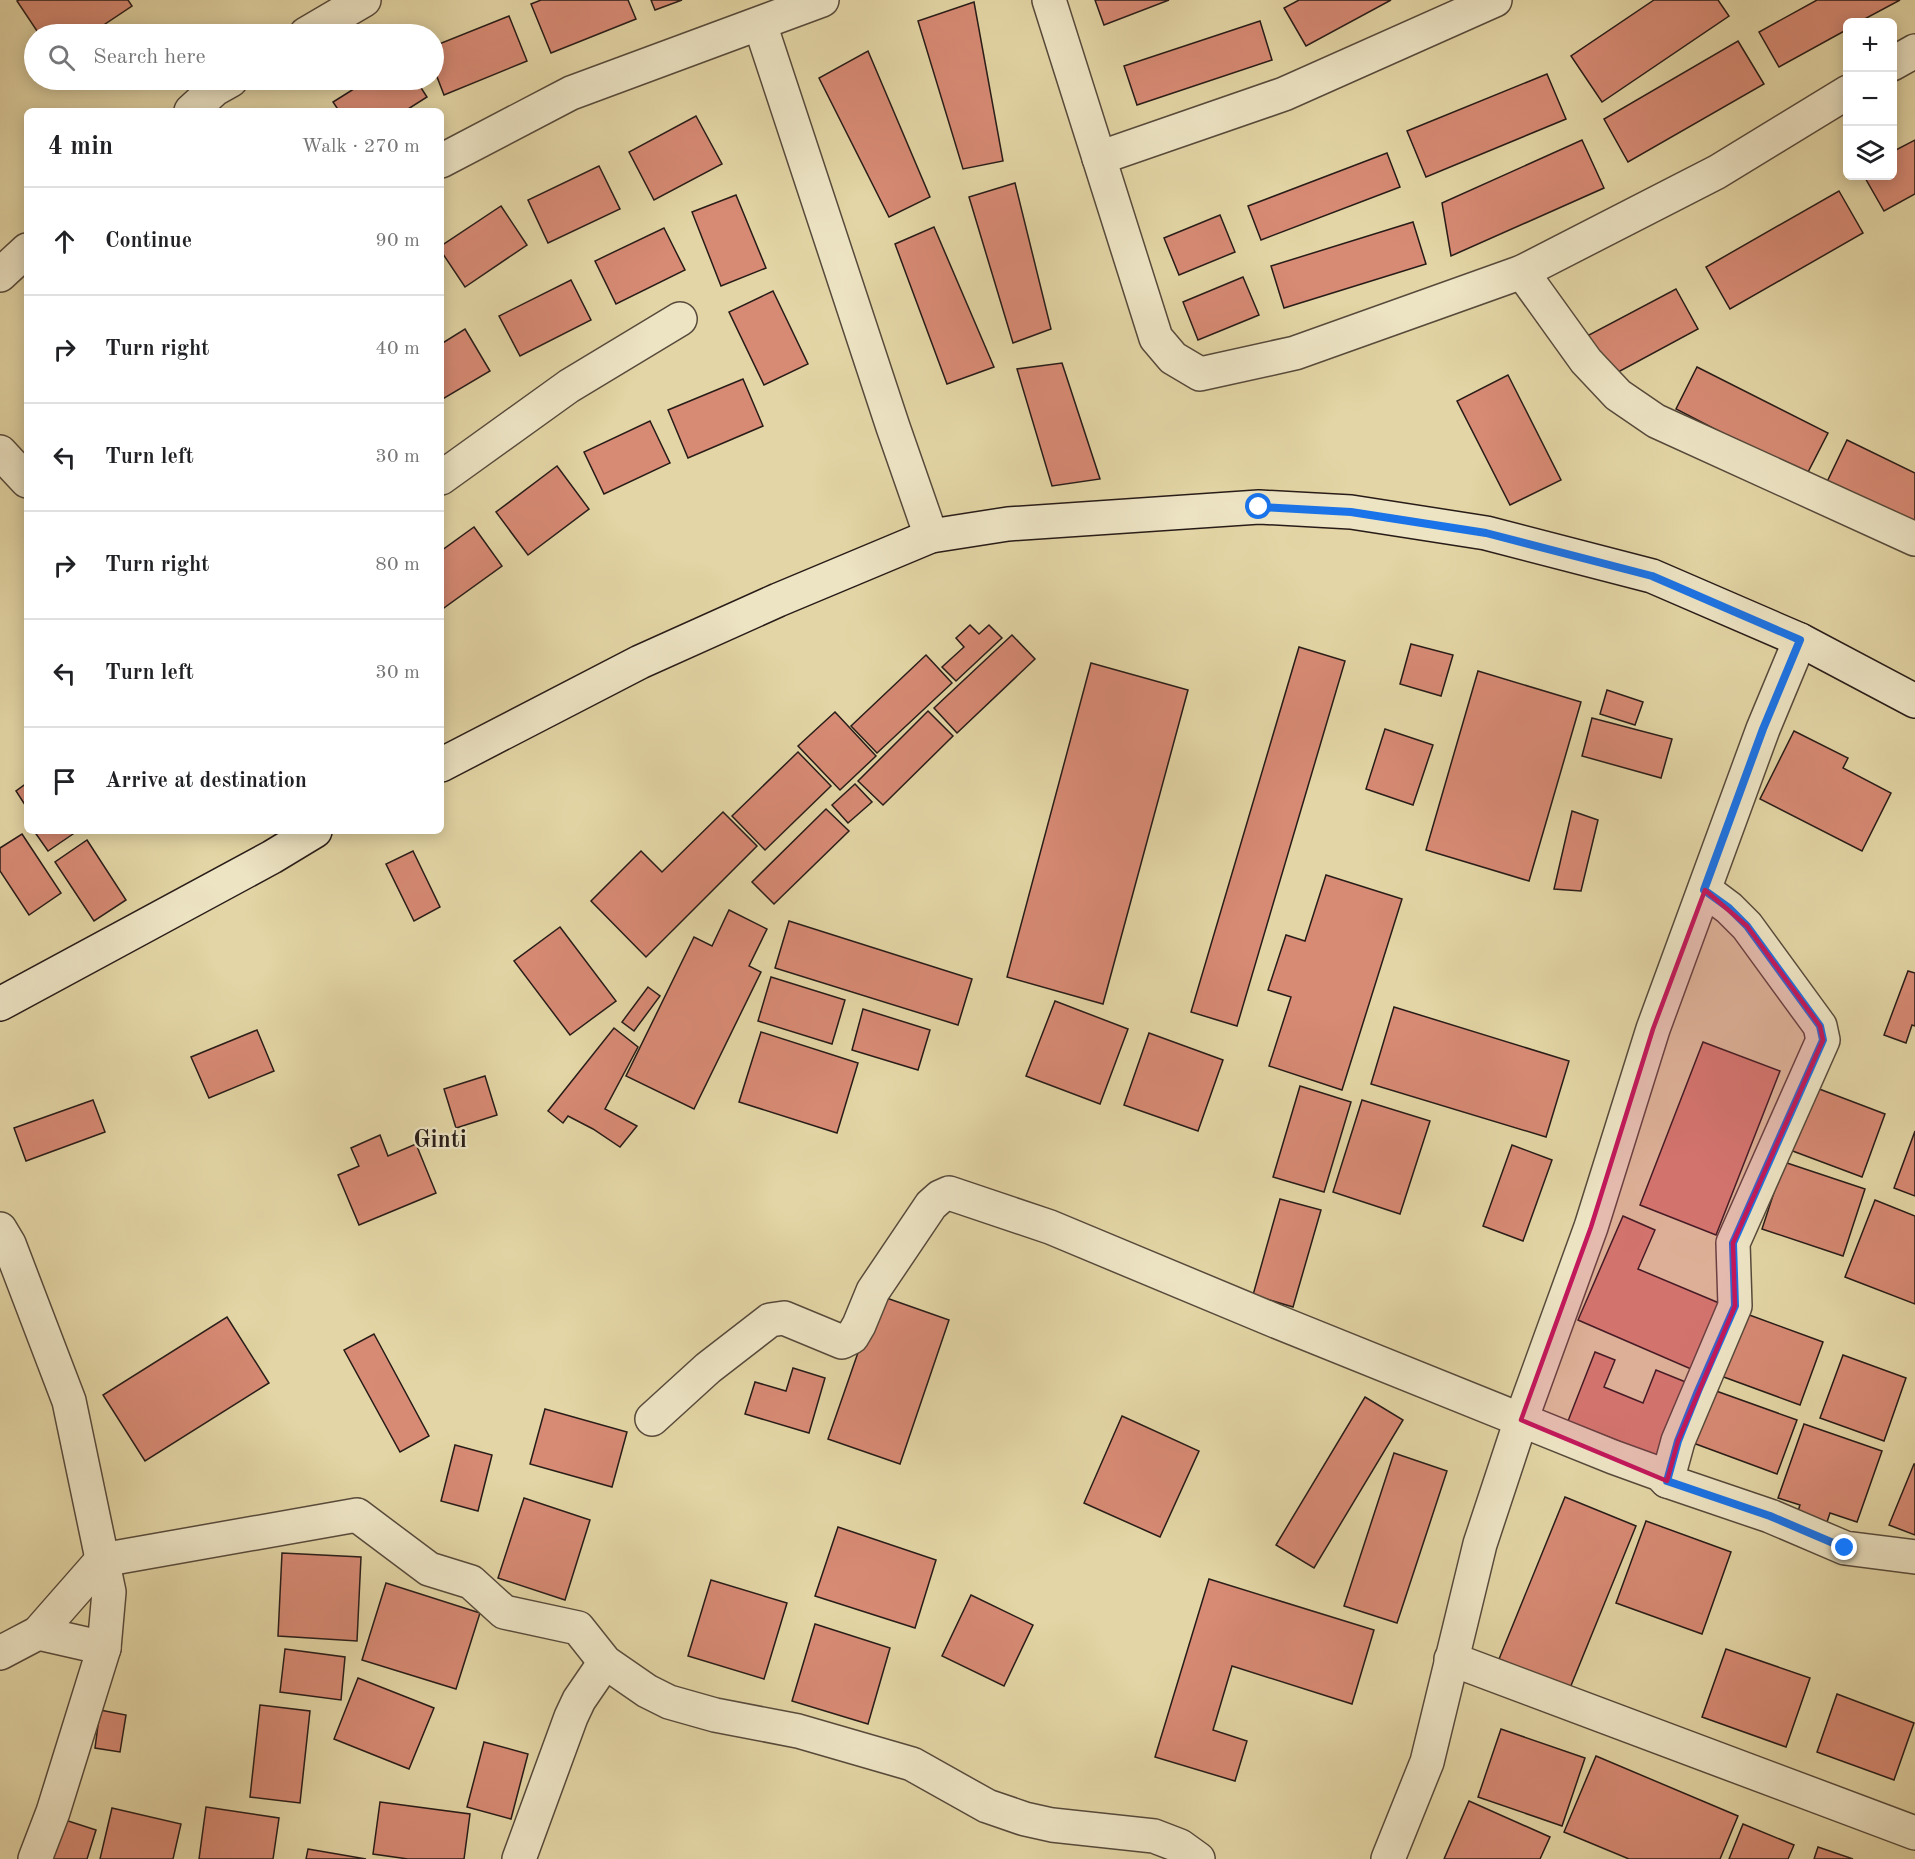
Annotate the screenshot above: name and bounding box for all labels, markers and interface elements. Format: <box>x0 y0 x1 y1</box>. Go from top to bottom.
map controls <box>1843 18 1897 180</box>
button: + <box>1843 18 1897 72</box>
search box <box>24 24 444 90</box>
icon: search <box>45 41 78 74</box>
text: Search here <box>93 46 206 68</box>
button: − <box>1843 72 1897 126</box>
button: layers <box>1843 126 1897 180</box>
text: 4 min <box>48 134 113 160</box>
text: Walk · 270 m <box>301 137 420 157</box>
icon: ahead <box>48 225 81 258</box>
text: Continue <box>105 230 192 252</box>
text: 90 m <box>375 231 420 251</box>
icon: right <box>48 333 81 366</box>
text: Turn right <box>105 338 209 360</box>
text: 40 m <box>375 339 420 359</box>
icon: left <box>48 441 81 474</box>
text: Turn left <box>105 446 194 468</box>
text: 30 m <box>375 447 420 467</box>
route start <box>1245 493 1271 519</box>
icon: right <box>48 549 81 582</box>
text: Turn right <box>105 554 209 576</box>
text: 80 m <box>375 555 420 575</box>
icon: left <box>48 657 81 690</box>
text: Turn left <box>105 662 194 684</box>
text: 30 m <box>375 663 420 683</box>
icon: arrive <box>48 765 81 798</box>
text: Arrive at destination <box>105 770 307 792</box>
district label: Ginti <box>413 1129 467 1153</box>
route end <box>1831 1534 1857 1560</box>

